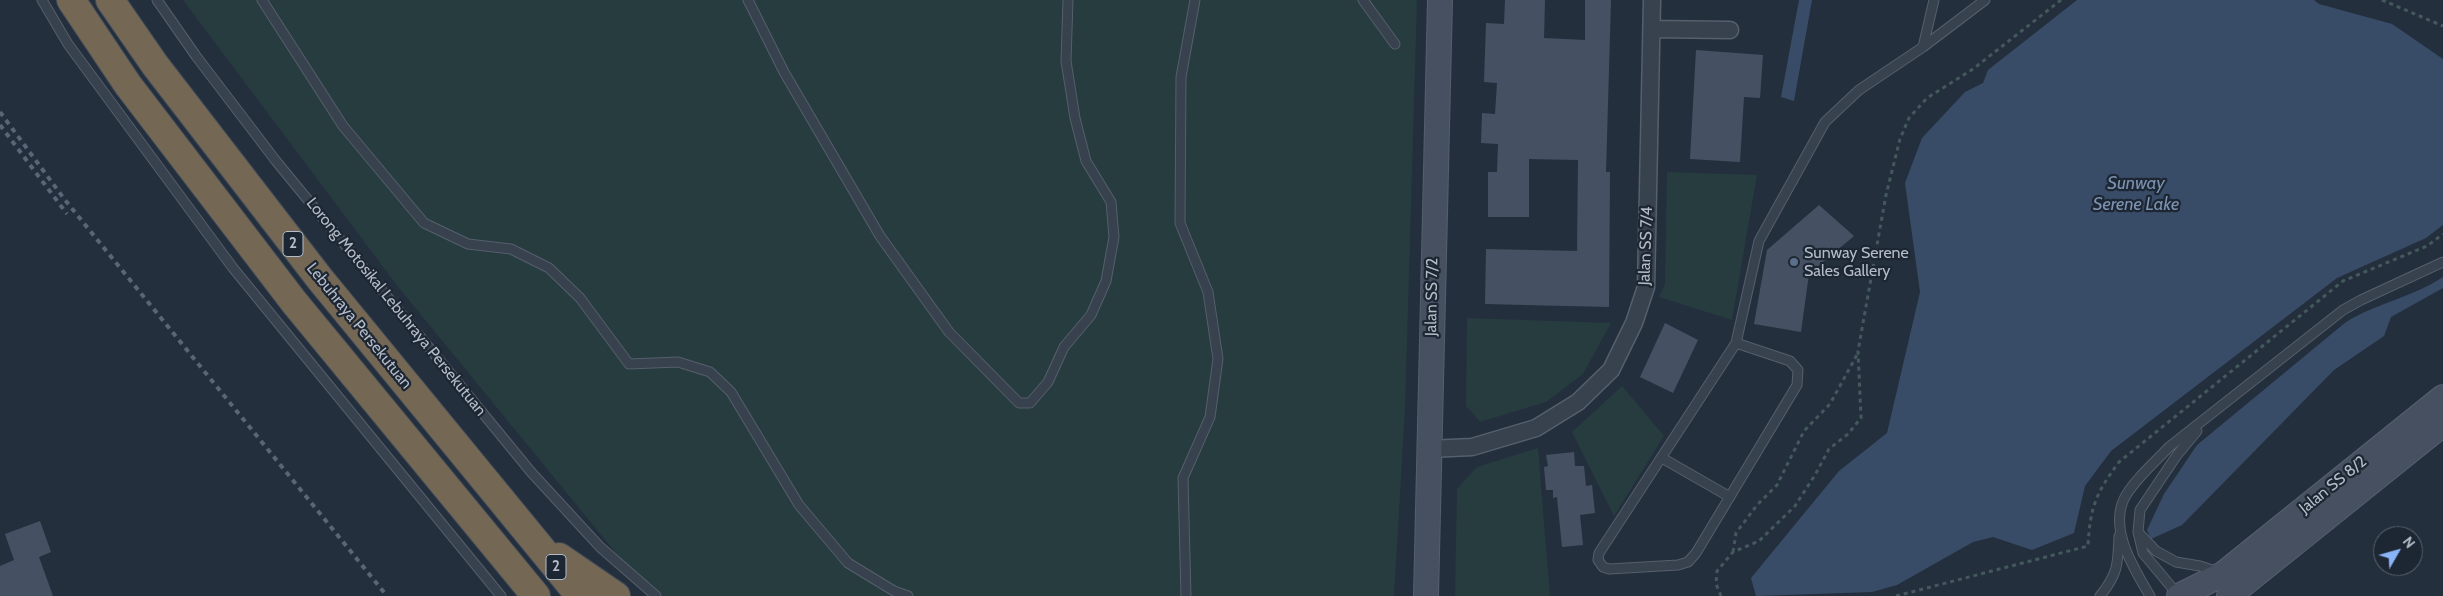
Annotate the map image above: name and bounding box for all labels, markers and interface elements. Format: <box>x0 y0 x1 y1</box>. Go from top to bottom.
water label: Sunway Serene Lake <box>2093 173 2179 215</box>
street label: Lorong Motosikal Lebuhraya Persekutuan <box>302 194 490 420</box>
street label: Jalan SS 7/4 <box>1635 206 1657 286</box>
road number: 2 <box>283 232 303 256</box>
place label: Sunway Serene Sales Gallery <box>1804 243 1909 281</box>
marker: Sunway Serene Sales Gallery <box>1788 256 1800 268</box>
street label: Jalan SS 7/2 <box>1422 258 1442 336</box>
street label: Lebuhraya Persekutuan <box>302 259 416 393</box>
street label: Jalan SS 8/2 <box>2295 452 2371 518</box>
north arrow <box>2373 526 2423 576</box>
text: N <box>2399 533 2419 552</box>
road number: 2 <box>546 554 566 580</box>

